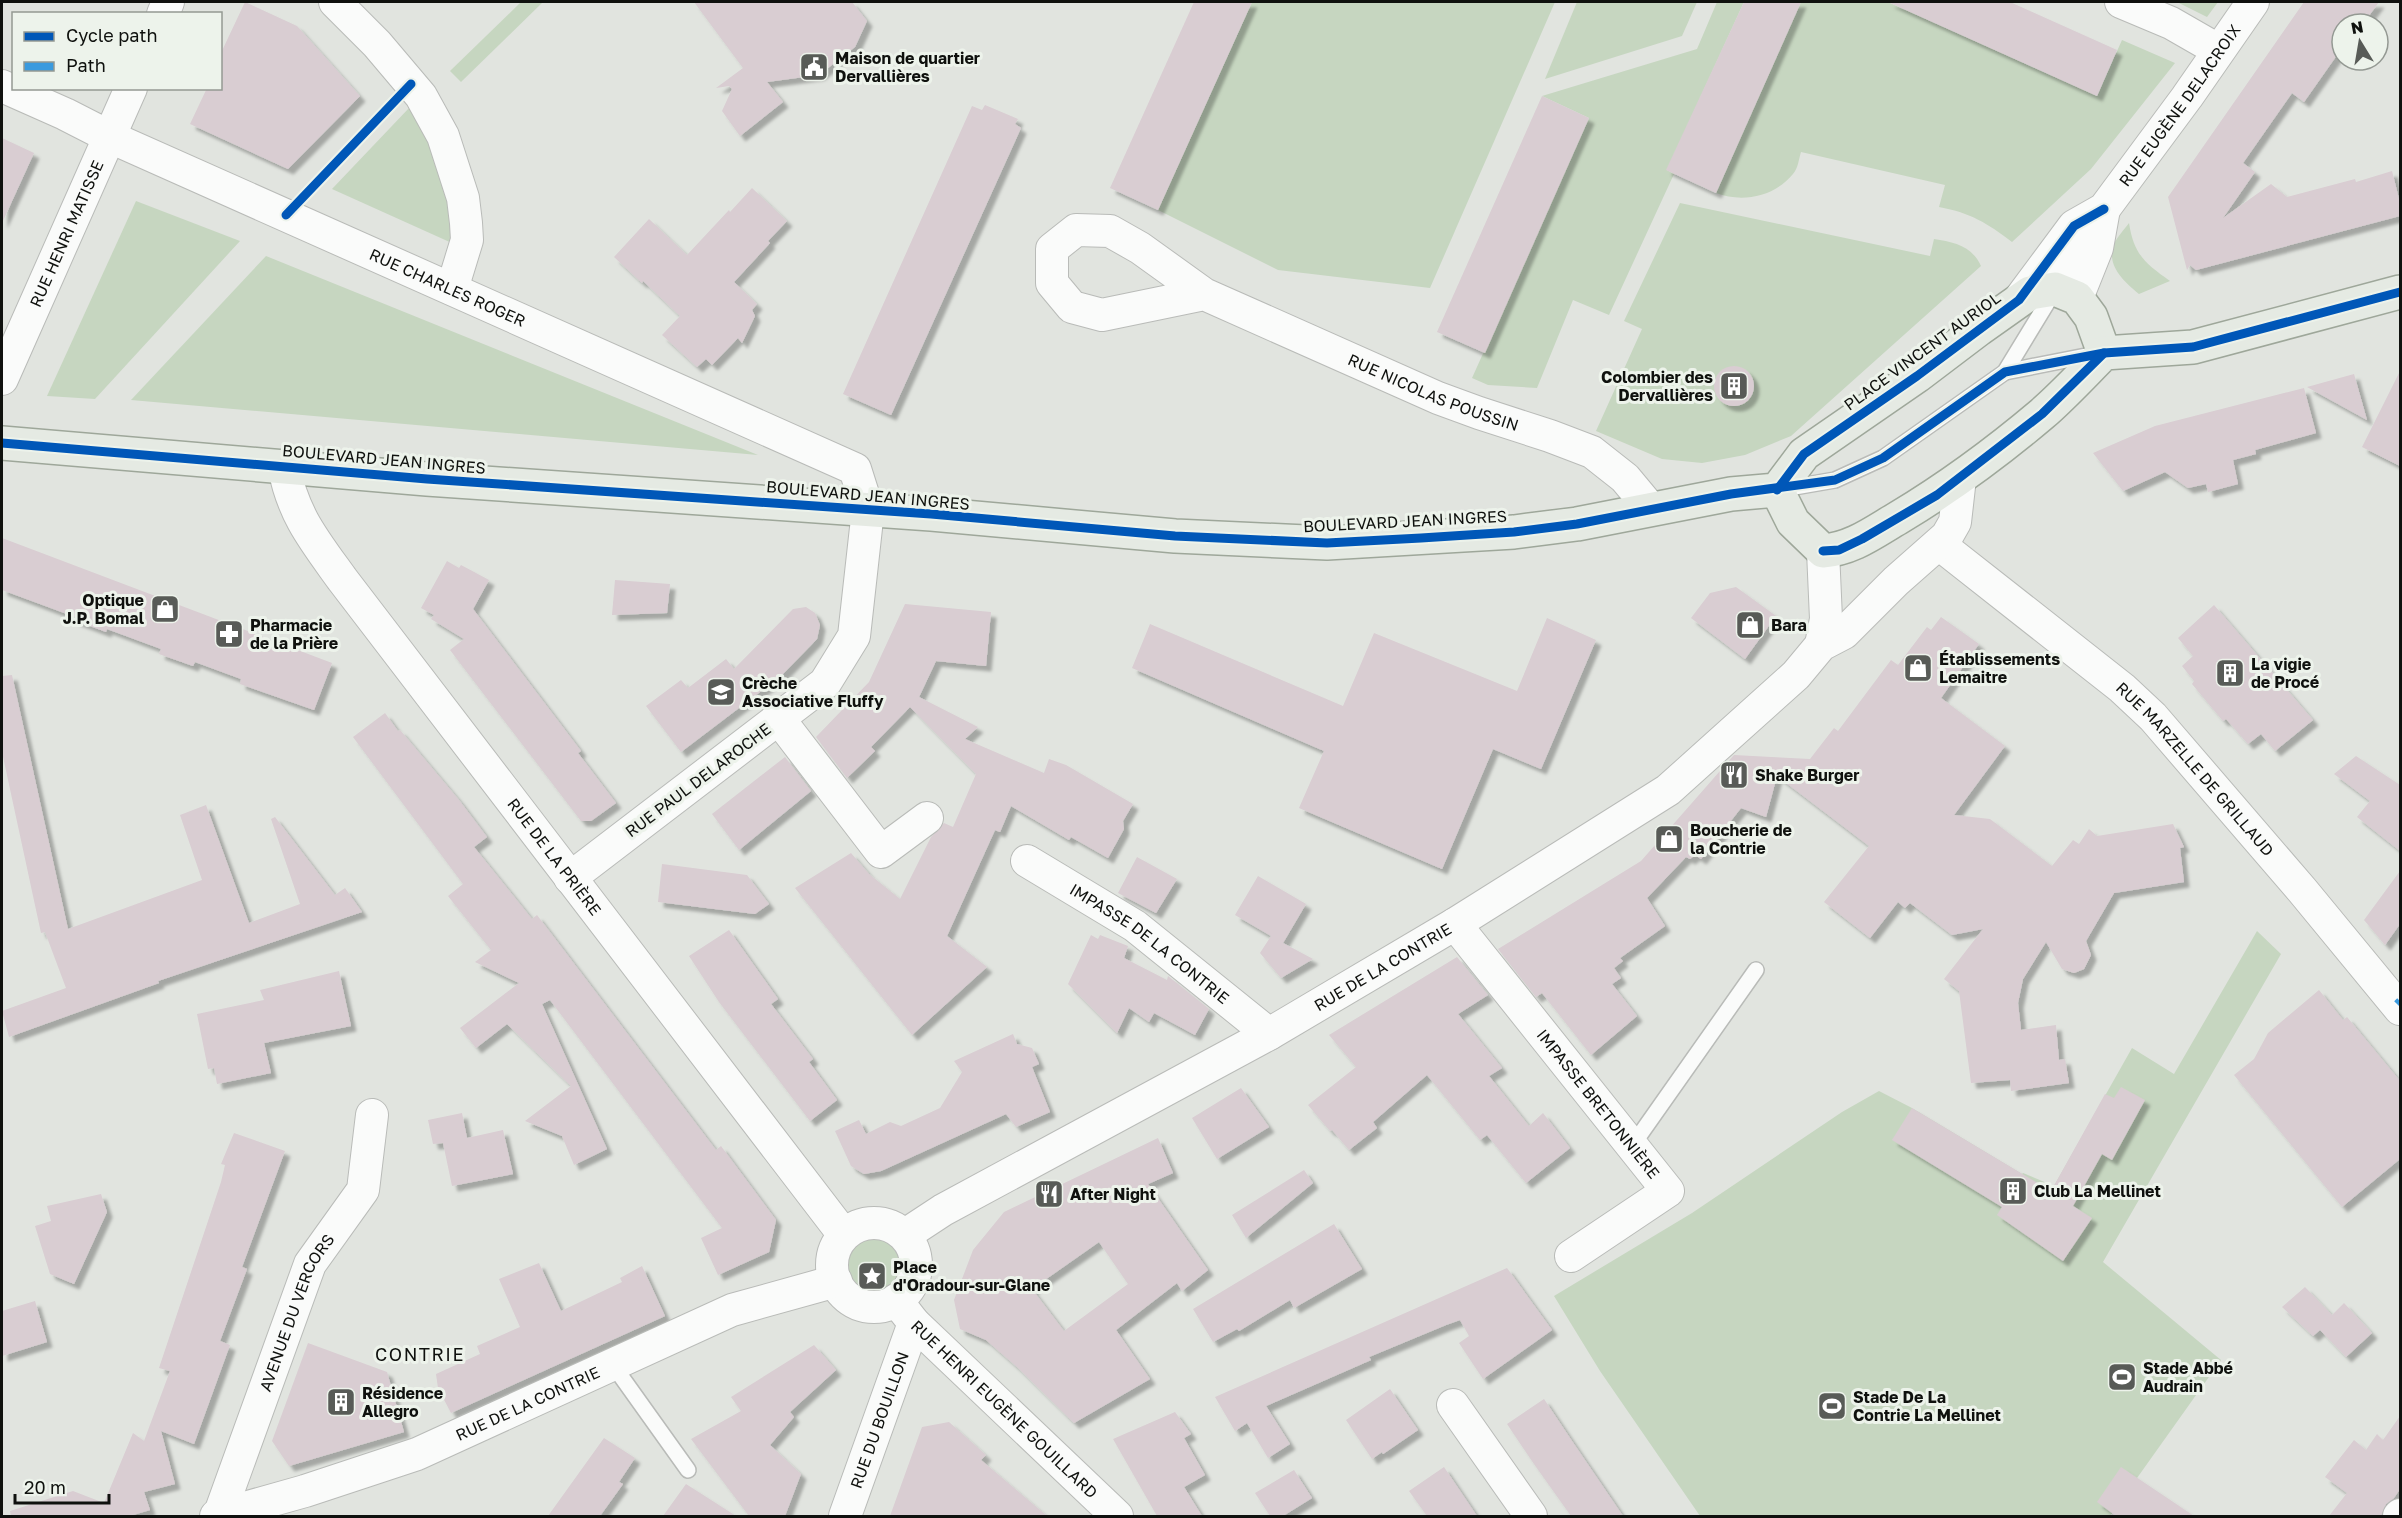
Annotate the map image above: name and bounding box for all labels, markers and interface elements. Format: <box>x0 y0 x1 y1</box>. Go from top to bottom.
legend <box>12 12 222 90</box>
north arrow <box>2330 12 2390 72</box>
text: N <box>2349 16 2365 38</box>
street label: RUE EUGÈNE DELACROIX <box>2114 20 2245 190</box>
text: Cycle path <box>66 24 158 46</box>
place label: Maison de quartier Dervallières <box>835 48 980 86</box>
public building icon: Maison de quartier Dervallières <box>798 51 830 83</box>
text: Path <box>66 54 106 76</box>
street label: RUE HENRI MATISSE <box>25 157 108 310</box>
street label: RUE CHARLES ROGER <box>366 244 529 331</box>
street label: PLACE VINCENT AURIOL <box>1840 288 2004 414</box>
street label: RUE NICOLAS POUSSIN <box>1345 349 1521 435</box>
place label: Colombier des Dervallières <box>1601 367 1713 405</box>
building icon: Colombier des Dervallières <box>1718 370 1750 402</box>
street label: BOULEVARD JEAN INGRES <box>281 440 487 478</box>
street label: BOULEVARD JEAN INGRES <box>765 476 971 514</box>
street label: BOULEVARD JEAN INGRES <box>1303 506 1507 536</box>
place label: Optique J.P. Bomal <box>63 590 145 628</box>
shop icon: Optique J.P. Bomal <box>149 593 181 625</box>
shop icon: Bara <box>1734 609 1766 641</box>
place label: Pharmacie de la Prière <box>250 615 338 653</box>
place label: Bara <box>1771 615 1807 635</box>
pharmacy icon: Pharmacie de la Prière <box>213 618 245 650</box>
place label: Établissements Lemaitre <box>1939 649 2060 687</box>
shop icon: Établissements Lemaitre <box>1902 652 1934 684</box>
place label: La vigie de Procé <box>2251 654 2319 692</box>
building icon: La vigie de Procé <box>2214 657 2246 689</box>
place label: Crèche Associative Fluffy <box>742 673 884 711</box>
school or university icon: Crèche Associative Fluffy <box>705 676 737 708</box>
street label: RUE MARZELLE DE GRILLAUD <box>2112 678 2278 860</box>
street label: RUE PAUL DELAROCHE <box>621 719 775 841</box>
restaurant icon: Shake Burger <box>1718 759 1750 791</box>
place label: Shake Burger <box>1755 765 1859 785</box>
street label: RUE DE LA PRIÈRE <box>503 794 606 919</box>
place label: Boucherie de la Contrie <box>1690 820 1792 858</box>
shop icon: Boucherie de la Contrie <box>1653 823 1685 855</box>
street label: IMPASSE DE LA CONTRIE <box>1066 879 1233 1008</box>
street label: RUE DE LA CONTRIE <box>1310 918 1455 1015</box>
street label: IMPASSE BRETONNIÈRE <box>1533 1025 1664 1183</box>
building icon: Club La Mellinet <box>1997 1175 2029 1207</box>
restaurant icon: After Night <box>1033 1178 1065 1210</box>
place label: Club La Mellinet <box>2034 1181 2161 1201</box>
place label: After Night <box>1070 1184 1156 1204</box>
street label: AVENUE DU VERCORS <box>255 1230 338 1394</box>
place label: Place d'Oradour-sur-Glane <box>893 1257 1050 1295</box>
place icon: Place d'Oradour-sur-Glane <box>856 1260 888 1292</box>
street label: RUE HENRI EUGÈNE GOUILLARD <box>907 1316 1102 1502</box>
district label: CONTRIE <box>375 1343 465 1365</box>
street label: RUE DU BOUILLON <box>846 1349 913 1491</box>
place label: Stade Abbé Audrain <box>2143 1358 2233 1396</box>
sports icon: Stade Abbé Audrain <box>2106 1361 2138 1393</box>
street label: RUE DE LA CONTRIE <box>452 1362 603 1445</box>
place label: Résidence Allegro <box>362 1383 443 1421</box>
building icon: Résidence Allegro <box>325 1386 357 1418</box>
place label: Stade De La Contrie La Mellinet <box>1853 1387 2001 1425</box>
sports icon: Stade De La Contrie La Mellinet <box>1816 1390 1848 1422</box>
scale bar <box>15 1467 110 1505</box>
text: 20 m <box>24 1476 66 1498</box>

